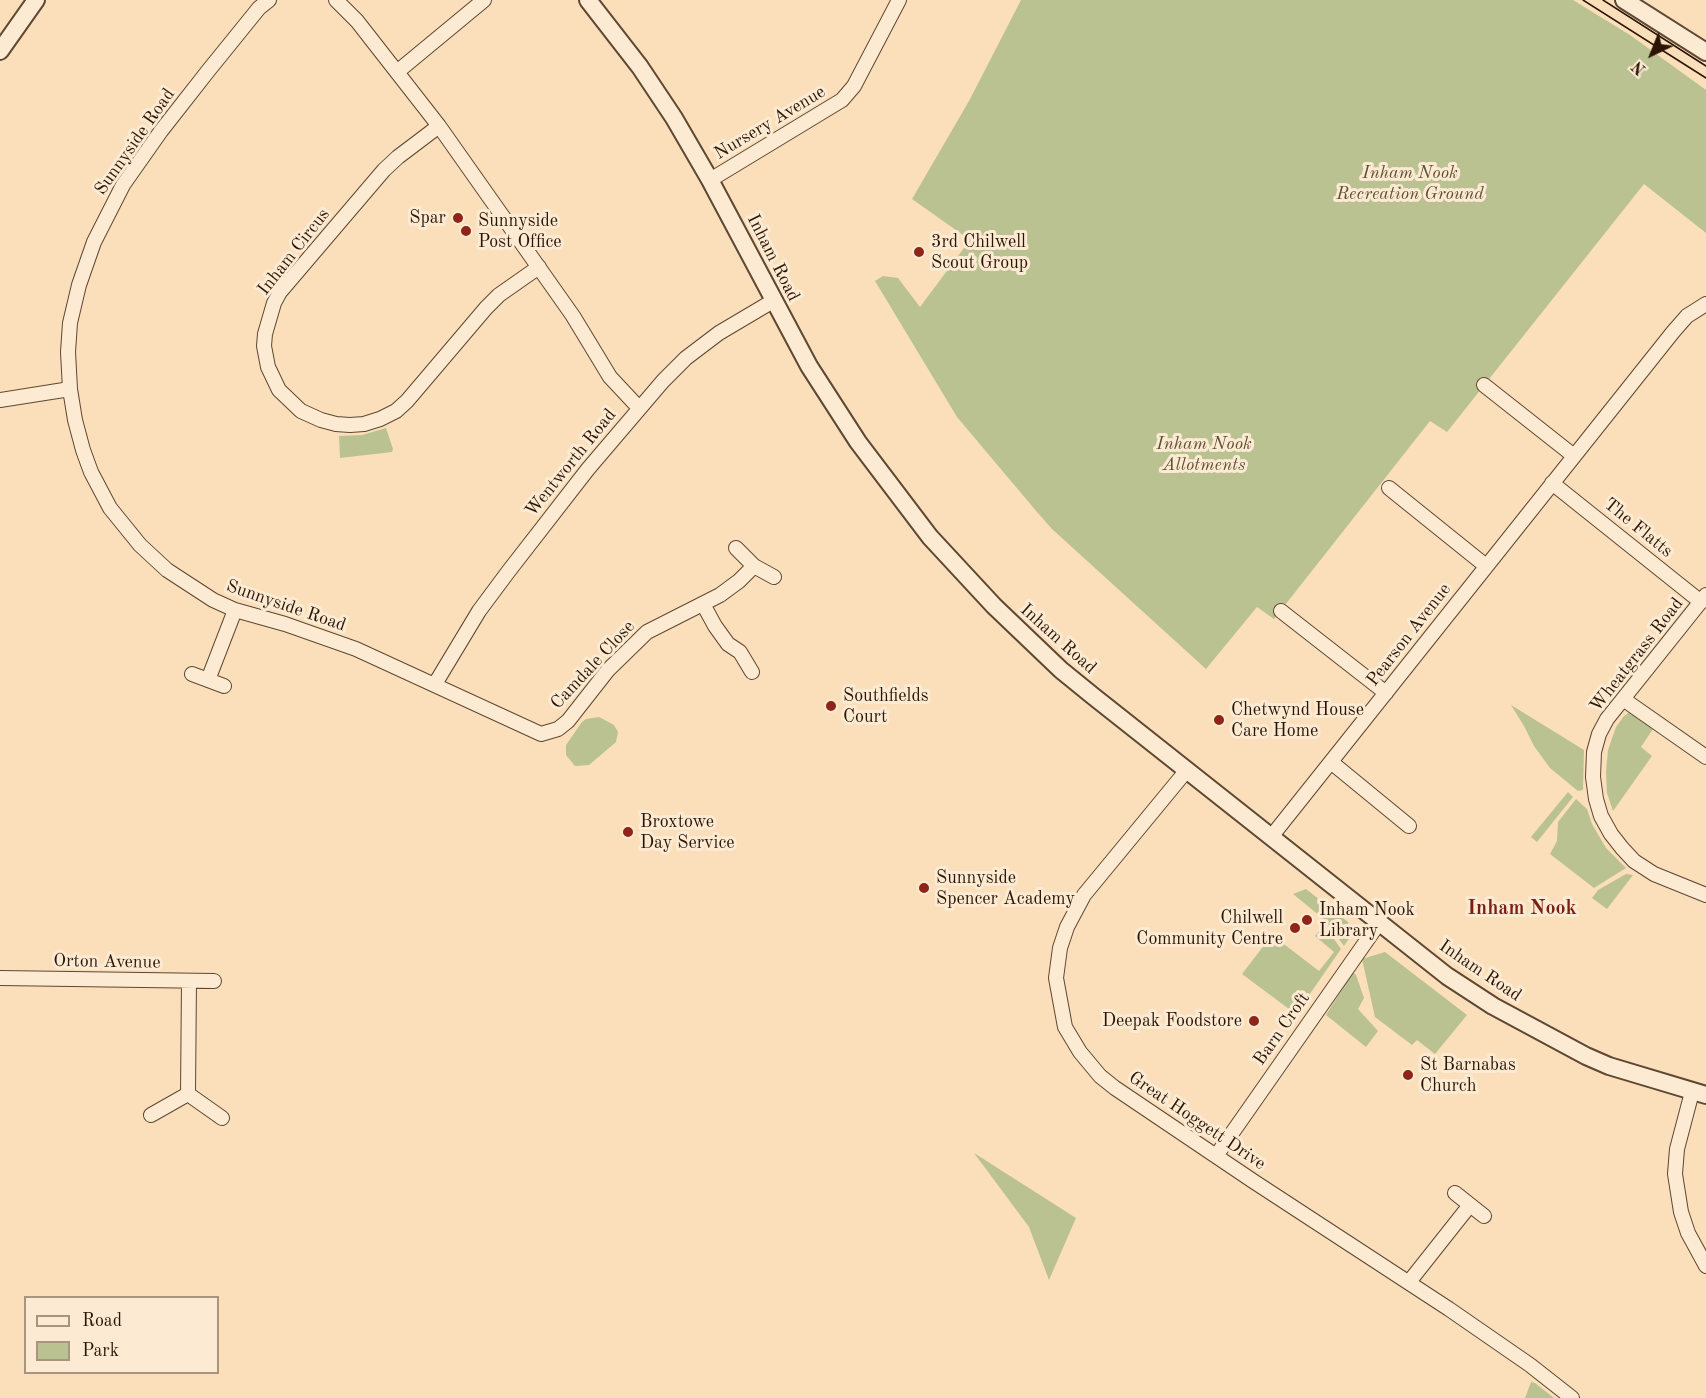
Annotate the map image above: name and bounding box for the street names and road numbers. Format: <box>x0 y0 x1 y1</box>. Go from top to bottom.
street label: Nursery Avenue <box>710 81 830 165</box>
street label: Sunnyside Road <box>90 85 180 199</box>
street label: Inham Circus <box>253 204 335 300</box>
street label: Inham Road <box>742 211 804 305</box>
street label: Wentworth Road <box>521 405 621 521</box>
street label: The Flatts <box>1599 494 1677 562</box>
street label: Sunnyside Road <box>223 575 349 637</box>
street label: Pearson Avenue <box>1362 579 1456 691</box>
street label: Wheatgrass Road <box>1586 593 1688 717</box>
street label: Inham Road <box>1015 599 1101 679</box>
street label: Camdale Close <box>546 616 640 714</box>
street label: Inham Road <box>1435 936 1525 1006</box>
street label: Orton Avenue <box>53 950 161 974</box>
street label: Barn Croft <box>1249 988 1315 1070</box>
street label: Great Hoggett Drive <box>1124 1067 1270 1175</box>

